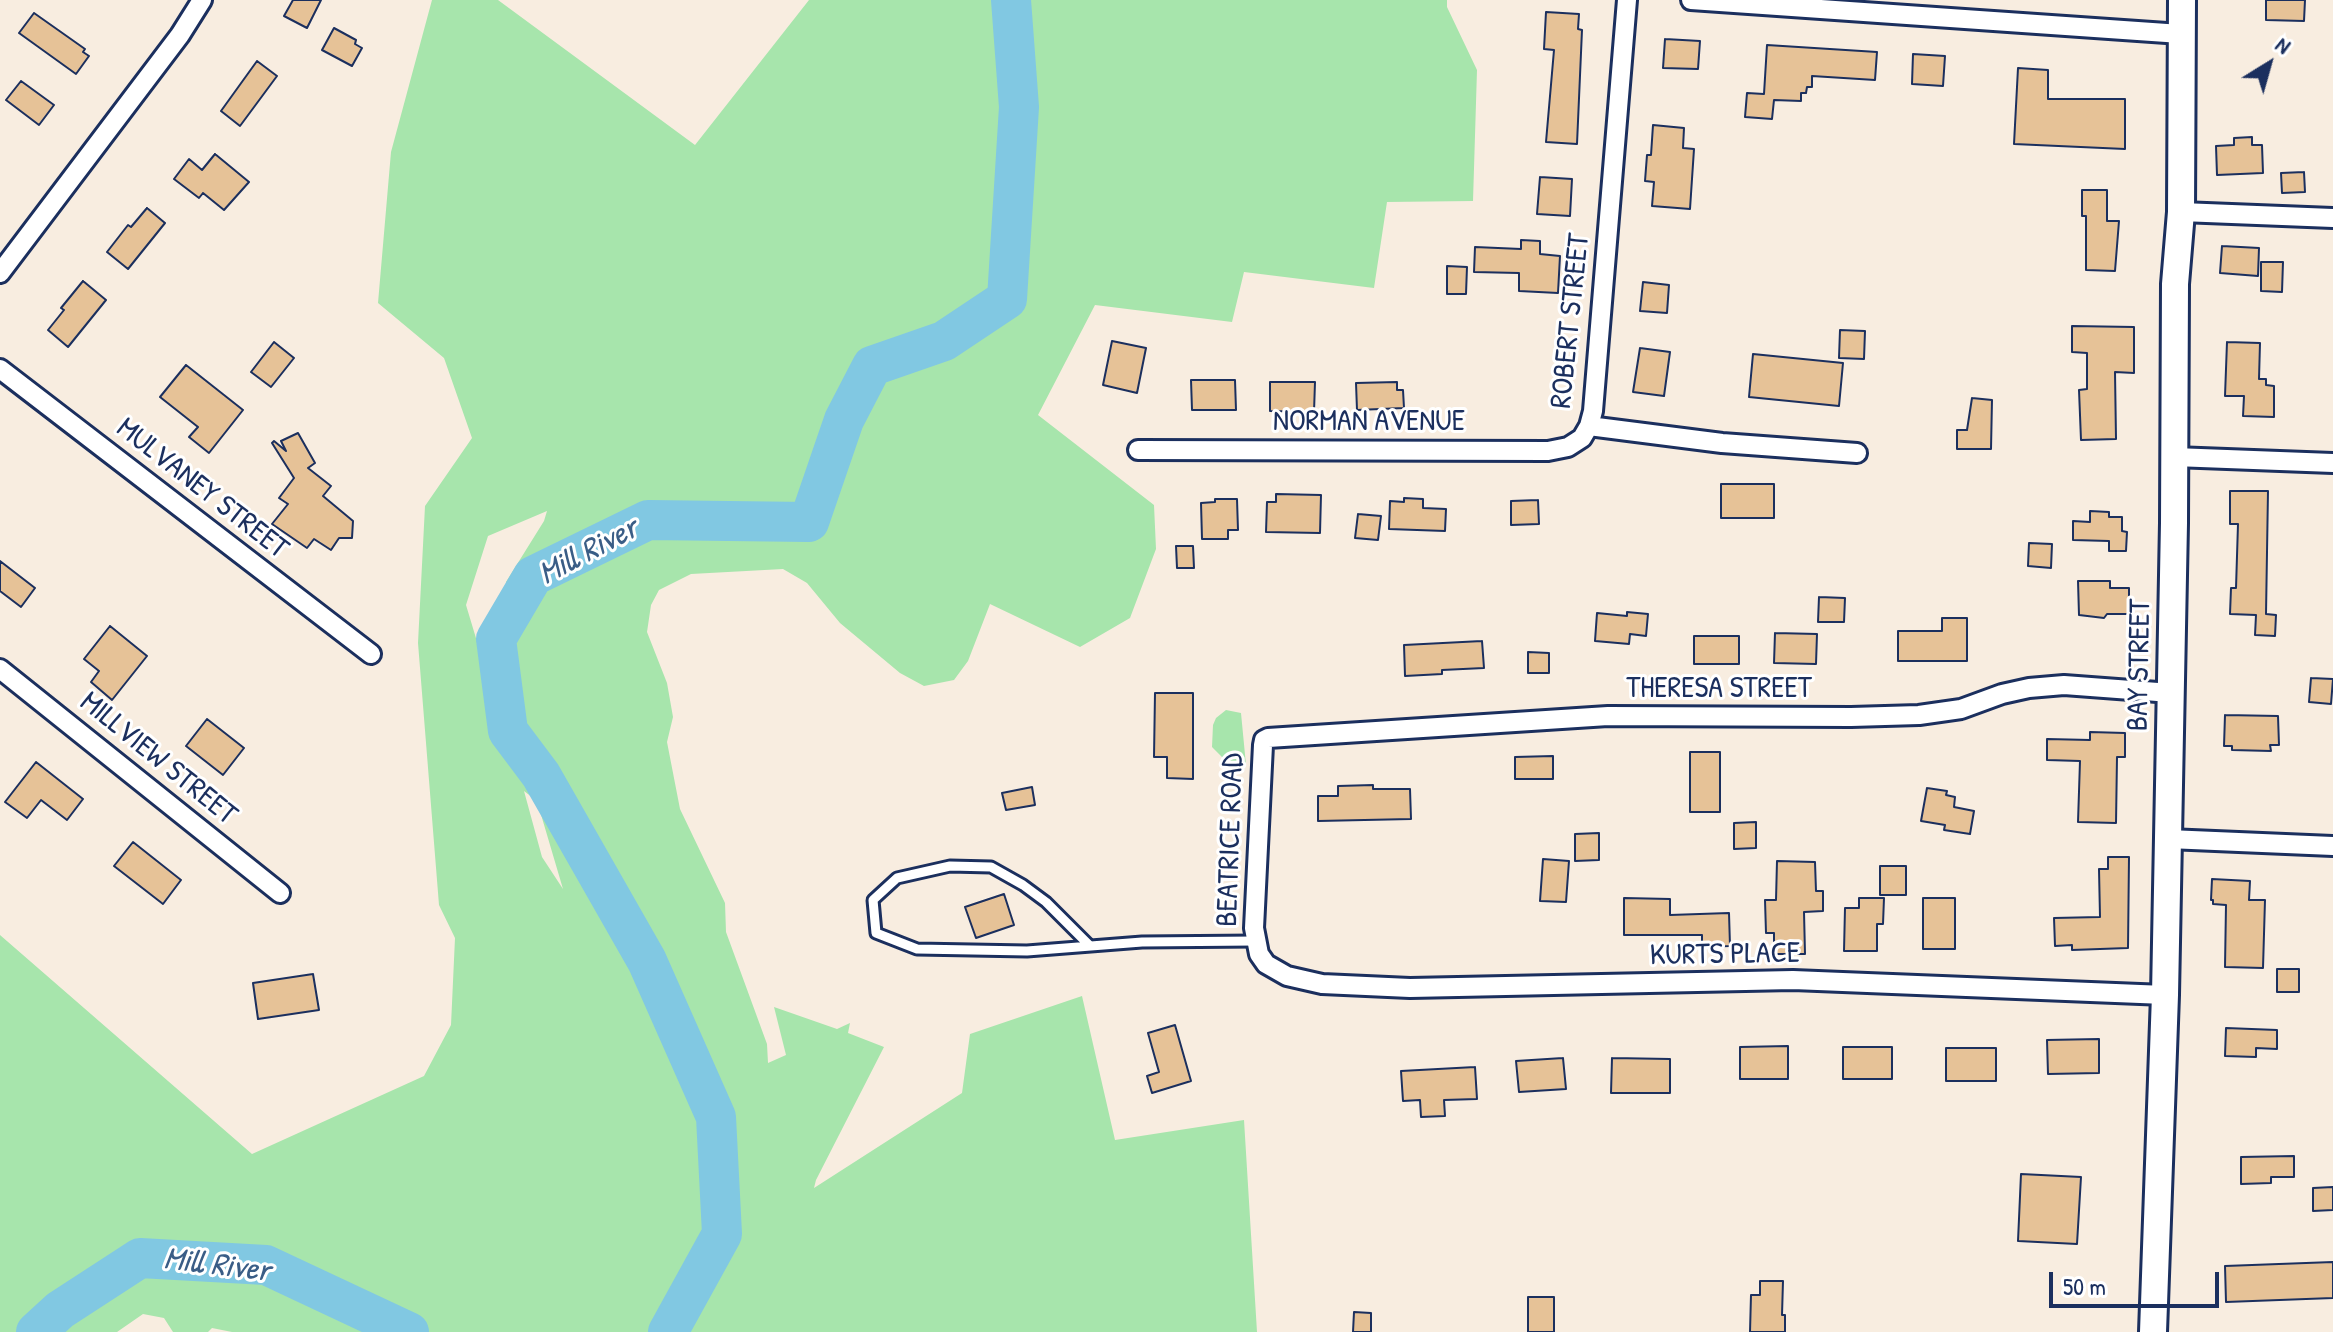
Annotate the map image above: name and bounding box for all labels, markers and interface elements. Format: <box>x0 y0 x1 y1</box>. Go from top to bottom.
north arrow <box>2229 24 2309 104</box>
text: N <box>2270 29 2297 60</box>
street label: ROBERT STREET <box>1544 232 1598 410</box>
street label: NORMAN AVENUE <box>1273 404 1465 440</box>
street label: MULVANEY STREET <box>109 411 295 567</box>
water label: Mill River <box>533 510 645 594</box>
street label: BAY STREET <box>2121 599 2159 731</box>
street label: THERESA STREET <box>1626 671 1812 707</box>
street label: MILLVIEW STREET <box>72 685 244 833</box>
street label: BEATRICE ROAD <box>1210 753 1252 927</box>
street label: KURTS PLACE <box>1649 936 1801 974</box>
water label: Mill River <box>162 1240 272 1292</box>
scale bar <box>2053 1256 2223 1306</box>
text: 50 m <box>2063 1270 2106 1302</box>

